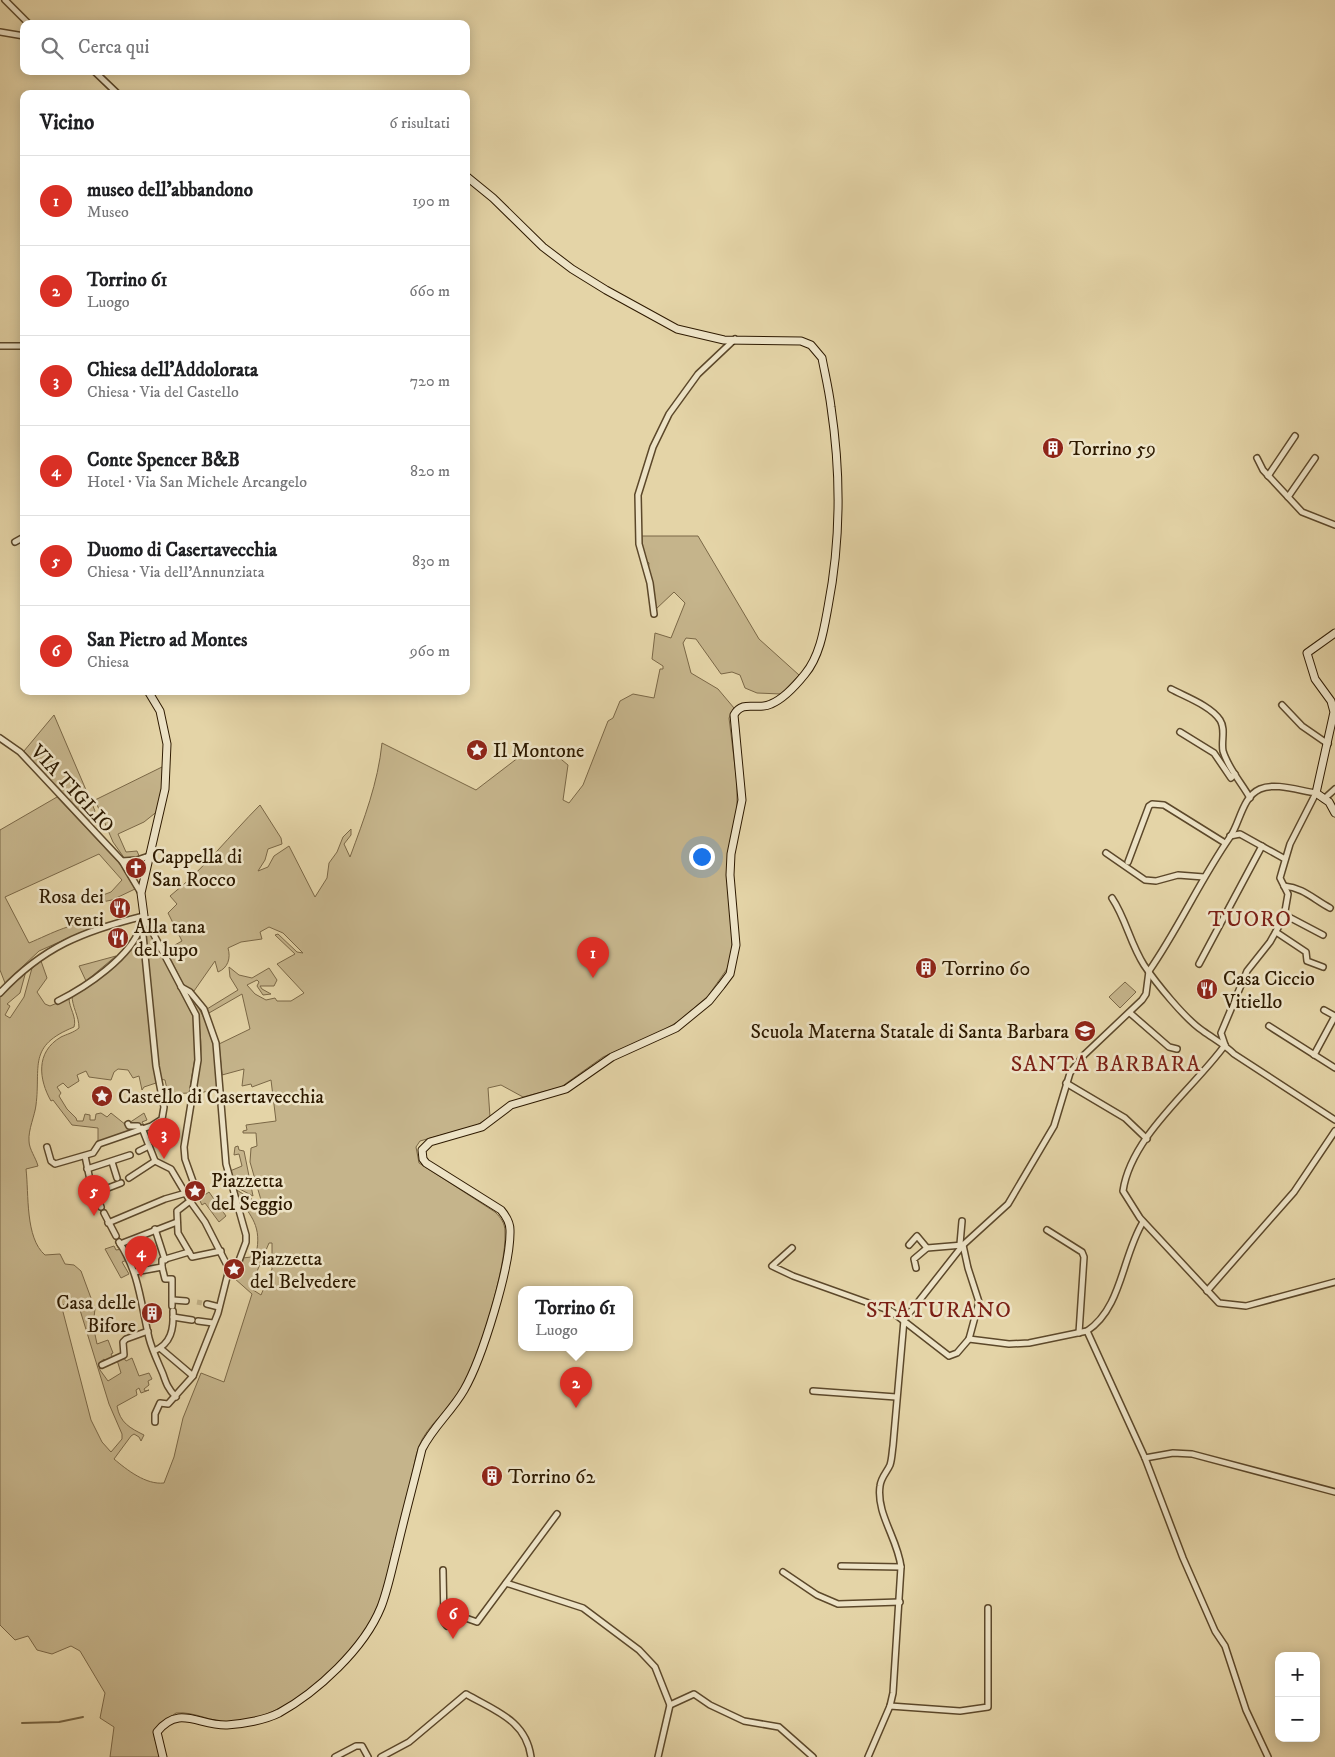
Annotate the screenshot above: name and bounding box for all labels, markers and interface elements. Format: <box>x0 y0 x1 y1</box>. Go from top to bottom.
search box <box>20 20 470 75</box>
icon: search <box>38 34 66 62</box>
text: Cerca qui <box>78 36 149 59</box>
text: Vicino <box>40 110 94 136</box>
text: 6 risultati <box>389 113 450 133</box>
text: museo dell'abbandono <box>87 179 253 202</box>
text: 1 <box>53 191 59 211</box>
text: 190 m <box>412 191 450 211</box>
text: Museo <box>87 202 129 222</box>
text: Torrino 61 <box>87 269 168 292</box>
text: 2 <box>52 281 60 301</box>
text: 660 m <box>409 281 450 301</box>
text: Luogo <box>87 292 130 312</box>
text: Chiesa dell'Addolorata <box>87 359 258 382</box>
text: 3 <box>53 371 59 391</box>
text: 720 m <box>410 371 450 391</box>
text: Chiesa · Via del Castello <box>87 382 239 402</box>
building icon: Torrino 59 <box>1041 436 1065 460</box>
place label: Torrino 59 <box>1069 437 1156 462</box>
text: Conte Spencer B&B <box>87 449 240 472</box>
text: 4 <box>51 461 61 481</box>
text: 820 m <box>410 461 450 481</box>
text: Hotel · Via San Michele Arcangelo <box>87 472 307 492</box>
text: Duomo di Casertavecchia <box>87 539 277 562</box>
text: 5 <box>52 551 60 571</box>
text: 830 m <box>412 551 450 571</box>
text: Chiesa · Via dell'Annunziata <box>87 562 264 582</box>
text: San Pietro ad Montes <box>87 629 247 652</box>
text: 6 <box>52 641 60 661</box>
text: 960 m <box>410 641 450 661</box>
text: Chiesa <box>87 652 129 672</box>
place icon: Il Montone <box>465 738 489 762</box>
street label: VIA TIGLIO <box>24 739 119 838</box>
place label: Il Montone <box>493 739 584 764</box>
your location <box>689 844 715 870</box>
place label: Cappella di San Rocco <box>152 845 242 893</box>
church icon: Cappella di San Rocco <box>124 856 148 880</box>
place label: Rosa dei venti <box>38 885 104 933</box>
restaurant icon: Rosa dei venti <box>108 896 132 920</box>
district label: TUORO <box>1208 906 1292 933</box>
place label: Alla tana del lupo <box>134 915 206 963</box>
restaurant icon: Alla tana del lupo <box>106 926 130 950</box>
pin: 1 <box>577 937 609 978</box>
building icon: Torrino 60 <box>914 956 938 980</box>
place label: Torrino 60 <box>942 957 1030 982</box>
place label: Casa Ciccio Vitiello <box>1222 967 1315 1015</box>
restaurant icon: Casa Ciccio Vitiello <box>1195 977 1219 1001</box>
school or university icon: Scuola Materna Statale di Santa Barbara <box>1073 1019 1097 1043</box>
place label: Scuola Materna Statale di Santa Barbara <box>751 1020 1070 1045</box>
district label: SANTA BARBARA <box>1011 1051 1201 1078</box>
place icon: Castello di Casertavecchia <box>90 1084 114 1108</box>
place label: Castello di Casertavecchia <box>118 1085 324 1110</box>
pin: 3 <box>148 1118 180 1159</box>
place label: Piazzetta del Seggio <box>211 1169 293 1217</box>
pin: 5 <box>78 1175 110 1216</box>
place icon: Piazzetta del Seggio <box>183 1179 207 1203</box>
pin: 4 <box>125 1236 157 1277</box>
place label: Piazzetta del Belvedere <box>250 1247 356 1295</box>
place icon: Piazzetta del Belvedere <box>222 1257 246 1281</box>
popup <box>518 1286 633 1351</box>
place label: Casa delle Bifore <box>56 1291 136 1339</box>
text: Torrino 61 <box>535 1297 616 1320</box>
district label: STATURANO <box>866 1297 1012 1324</box>
building icon: Casa delle Bifore <box>140 1301 164 1325</box>
text: Luogo <box>535 1320 578 1340</box>
pin: 2 <box>560 1367 592 1408</box>
building icon: Torrino 62 <box>480 1464 504 1488</box>
place label: Torrino 62 <box>508 1465 596 1490</box>
pin: 6 <box>437 1598 469 1639</box>
map controls <box>1275 1652 1320 1742</box>
button: + <box>1275 1652 1320 1697</box>
button: − <box>1275 1697 1320 1742</box>

